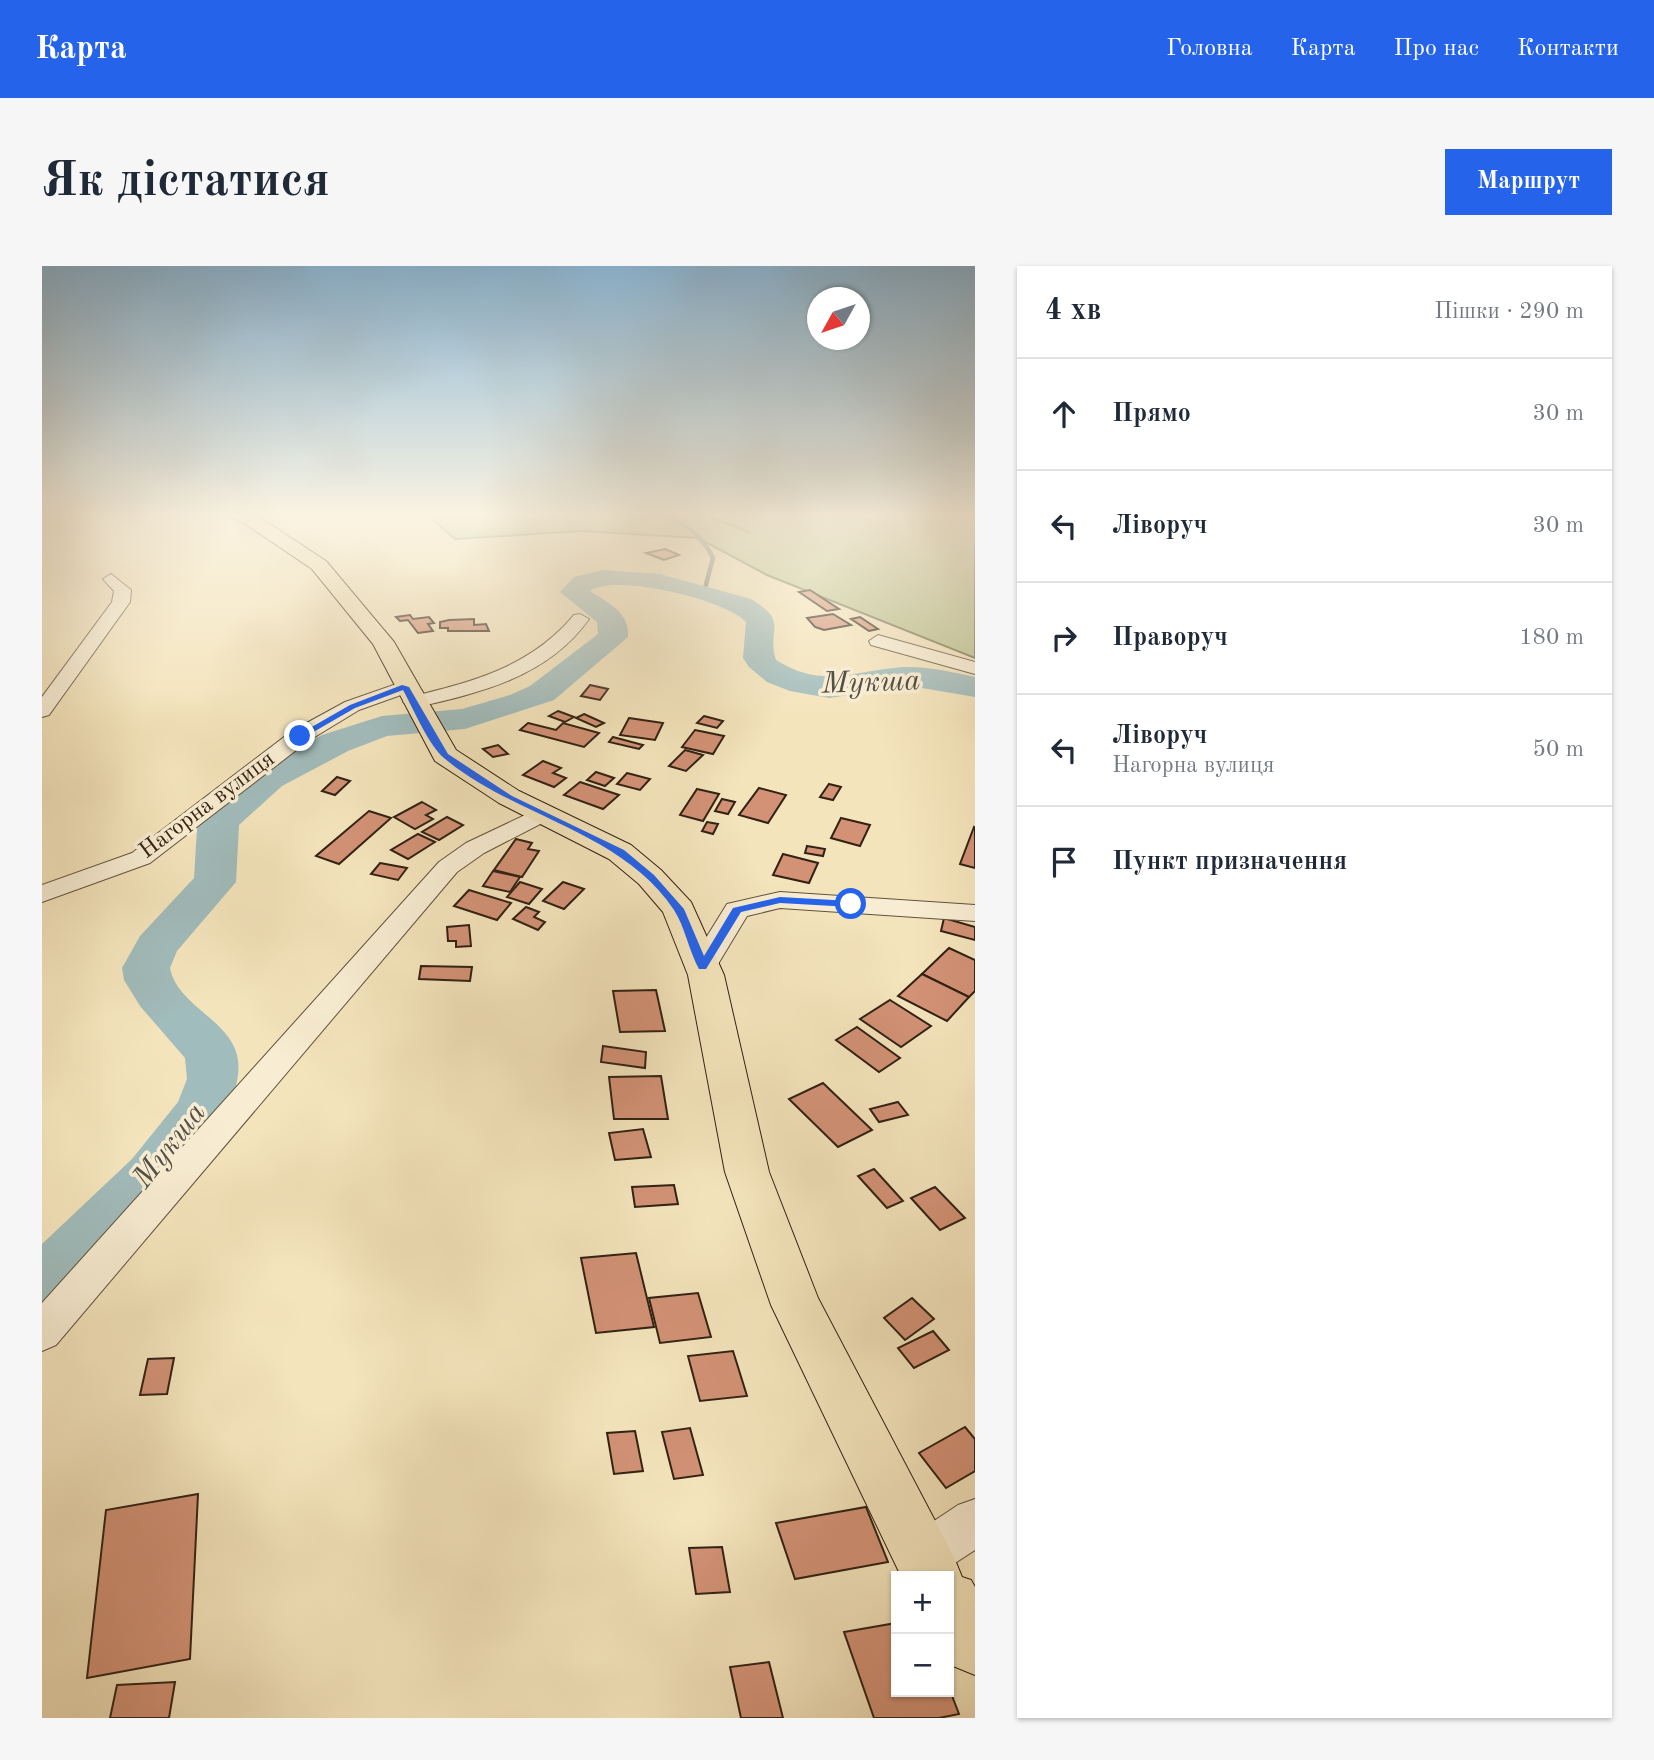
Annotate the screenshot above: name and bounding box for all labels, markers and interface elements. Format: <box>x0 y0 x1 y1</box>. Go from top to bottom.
text: Карта <box>35 33 127 66</box>
text: Головна <box>1166 37 1253 61</box>
text: Карта <box>1291 37 1356 61</box>
text: Про нас <box>1394 37 1479 61</box>
text: Контакти <box>1517 37 1619 61</box>
button: Маршрут <box>1445 149 1612 215</box>
text: Як дістатися <box>42 158 330 207</box>
north arrow <box>807 287 870 350</box>
text: 4 хв <box>1045 296 1101 326</box>
text: Пішки · 290 m <box>1434 300 1584 323</box>
icon: ahead <box>1045 395 1083 433</box>
text: Прямо <box>1112 401 1191 427</box>
text: 30 m <box>1533 402 1584 425</box>
icon: left <box>1045 507 1083 545</box>
text: Ліворуч <box>1112 513 1207 539</box>
text: 30 m <box>1533 514 1584 537</box>
icon: right <box>1045 619 1083 657</box>
text: Праворуч <box>1112 625 1228 651</box>
text: 180 m <box>1519 626 1584 649</box>
water label: Мукша <box>820 666 921 700</box>
route end <box>284 720 315 751</box>
text: Ліворуч <box>1112 723 1207 749</box>
icon: left <box>1045 731 1083 769</box>
text: 50 m <box>1533 738 1584 761</box>
street label: Нагорна вулиця <box>135 747 279 863</box>
text: Нагорна вулиця <box>1112 754 1275 777</box>
icon: arrive <box>1045 843 1083 881</box>
text: Пункт призначення <box>1112 849 1347 875</box>
route start <box>835 888 866 919</box>
water label: Мукша <box>127 1098 212 1195</box>
map controls <box>891 1571 954 1697</box>
button: + <box>891 1571 954 1634</box>
button: − <box>891 1634 954 1697</box>

